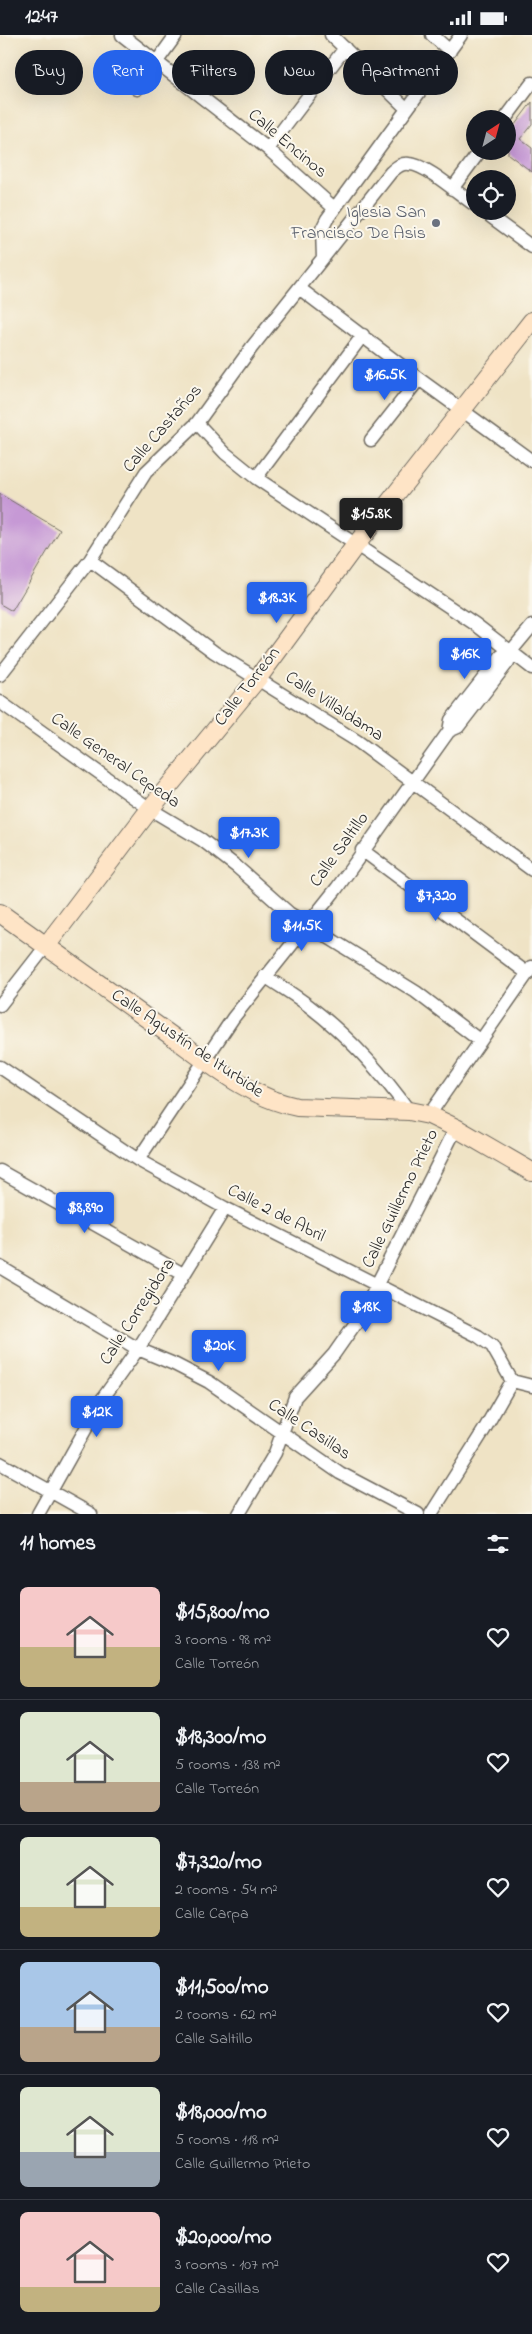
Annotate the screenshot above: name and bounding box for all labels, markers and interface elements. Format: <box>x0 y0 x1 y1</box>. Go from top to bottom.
text: 12:47 <box>25 4 58 31</box>
chip: Buy <box>15 50 83 95</box>
chip: Rent <box>93 50 162 95</box>
chip: Filters <box>172 50 255 95</box>
chip: New <box>265 50 333 95</box>
chip: Apartment <box>343 50 458 95</box>
street label: Calle Encinos <box>242 103 332 185</box>
north arrow <box>466 110 516 160</box>
map controls <box>466 110 516 220</box>
button: locate <box>466 170 516 220</box>
place label: Iglesia San Francisco De Asis <box>290 200 426 247</box>
marker: Iglesia San Francisco De Asis <box>430 217 442 229</box>
pin: $16.5K <box>344 359 426 401</box>
text: $16.5K <box>364 363 406 387</box>
street label: Calle Castaños <box>117 379 209 479</box>
pin: $15.8K <box>330 497 412 540</box>
text: $15.8K <box>351 502 391 526</box>
pin: $18.3K <box>236 581 318 624</box>
text: $18.3K <box>258 586 296 610</box>
pin: $16K <box>435 637 495 680</box>
street label: Calle Torreón <box>209 642 287 732</box>
text: $16K <box>450 642 480 666</box>
street label: Calle Villaldama <box>279 665 389 749</box>
street label: Calle General Cepeda <box>45 706 185 816</box>
street label: Calle Saltillo <box>304 807 376 893</box>
pin: $17.3K <box>208 817 290 859</box>
text: $17.3K <box>230 821 269 845</box>
pin: $7,320 <box>395 879 477 922</box>
text: $7,320 <box>416 884 456 908</box>
pin: $11.5K <box>261 909 343 952</box>
text: $11.5K <box>282 914 322 938</box>
street label: Calle Agustín de Iturbide <box>105 983 269 1106</box>
street label: Calle Guillermo Prieto <box>356 1125 446 1273</box>
street label: Calle 2 de Abril <box>223 1178 329 1250</box>
pin: $8,890 <box>44 1191 126 1234</box>
text: $8,890 <box>67 1196 103 1220</box>
street label: Calle Corregidora <box>94 1253 183 1371</box>
pin: $18K <box>336 1291 396 1333</box>
text: $18K <box>352 1295 380 1319</box>
pin: $20K <box>189 1329 249 1372</box>
text: $20K <box>203 1334 235 1358</box>
street label: Calle Casillas <box>262 1393 356 1467</box>
pin: $12K <box>67 1395 127 1438</box>
text: $12K <box>82 1400 112 1424</box>
text: 11 homes <box>20 1529 96 1559</box>
icon: filters <box>484 1530 512 1558</box>
text: $15,800/mo <box>175 1598 270 1628</box>
icon: home <box>60 1607 120 1667</box>
icon: heart <box>484 1623 512 1651</box>
text: 3 rooms · 98 m² <box>175 1628 271 1652</box>
text: Calle Torreón <box>175 1652 259 1676</box>
text: $18,300/mo <box>175 1723 266 1753</box>
icon: home <box>60 1732 120 1792</box>
icon: heart <box>484 1748 512 1776</box>
text: 5 rooms · 138 m² <box>175 1753 281 1777</box>
text: Calle Torreón <box>175 1777 259 1801</box>
text: $7,320/mo <box>175 1848 262 1878</box>
icon: home <box>60 1857 120 1917</box>
icon: heart <box>484 1873 512 1901</box>
text: 2 rooms · 54 m² <box>175 1878 277 1902</box>
text: Calle Carpa <box>175 1902 249 1926</box>
text: $11,500/mo <box>175 1973 269 2003</box>
icon: home <box>60 1982 120 2042</box>
icon: heart <box>484 1998 512 2026</box>
text: 2 rooms · 62 m² <box>175 2003 277 2027</box>
text: Calle Saltillo <box>175 2027 253 2051</box>
text: $18,000/mo <box>175 2098 267 2128</box>
icon: home <box>60 2107 120 2167</box>
icon: heart <box>484 2123 512 2151</box>
text: 5 rooms · 118 m² <box>175 2128 279 2152</box>
text: Calle Guillermo Prieto <box>175 2152 310 2176</box>
text: $20,000/mo <box>175 2223 272 2253</box>
icon: home <box>60 2232 120 2292</box>
icon: heart <box>484 2248 512 2276</box>
text: 3 rooms · 107 m² <box>175 2253 279 2277</box>
text: Calle Casillas <box>175 2277 260 2301</box>

